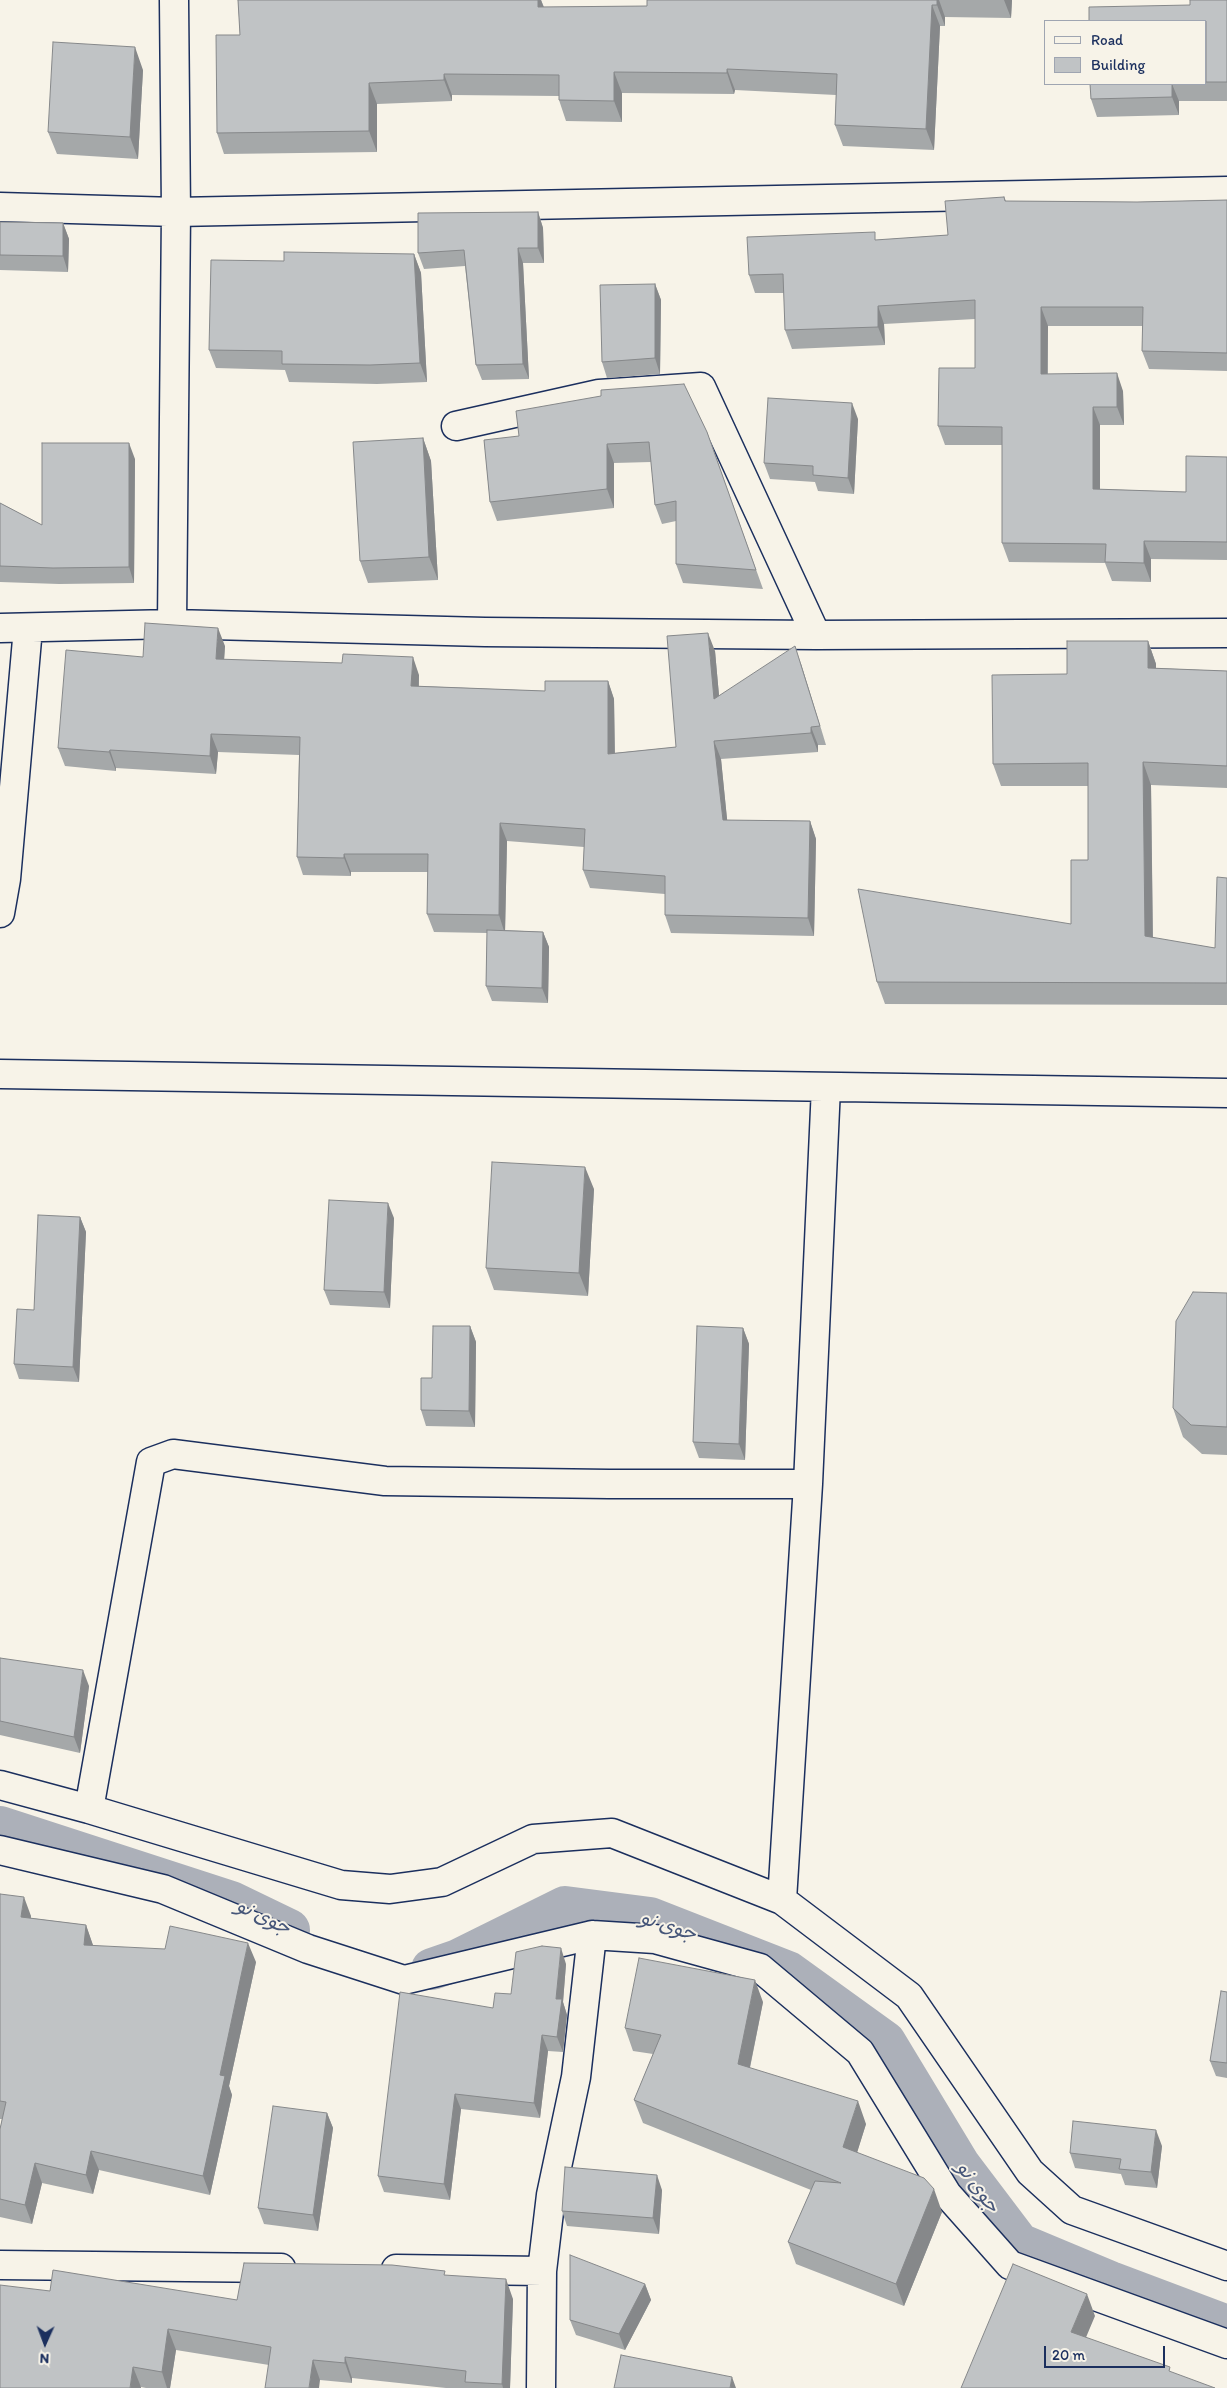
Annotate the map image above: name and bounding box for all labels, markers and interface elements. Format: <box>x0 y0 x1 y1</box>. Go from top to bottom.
legend <box>1044 20 1207 85</box>
text: Road <box>1091 31 1123 49</box>
text: Building <box>1091 56 1145 74</box>
water label: جوی نو <box>232 1895 294 1941</box>
water label: جوی نو <box>637 1907 699 1947</box>
water label: جوی نو <box>950 2158 1004 2218</box>
north arrow <box>20 2318 70 2368</box>
scale bar <box>1047 2336 1168 2368</box>
text: 20 m <box>1052 2346 1085 2364</box>
text: N <box>39 2350 49 2367</box>

